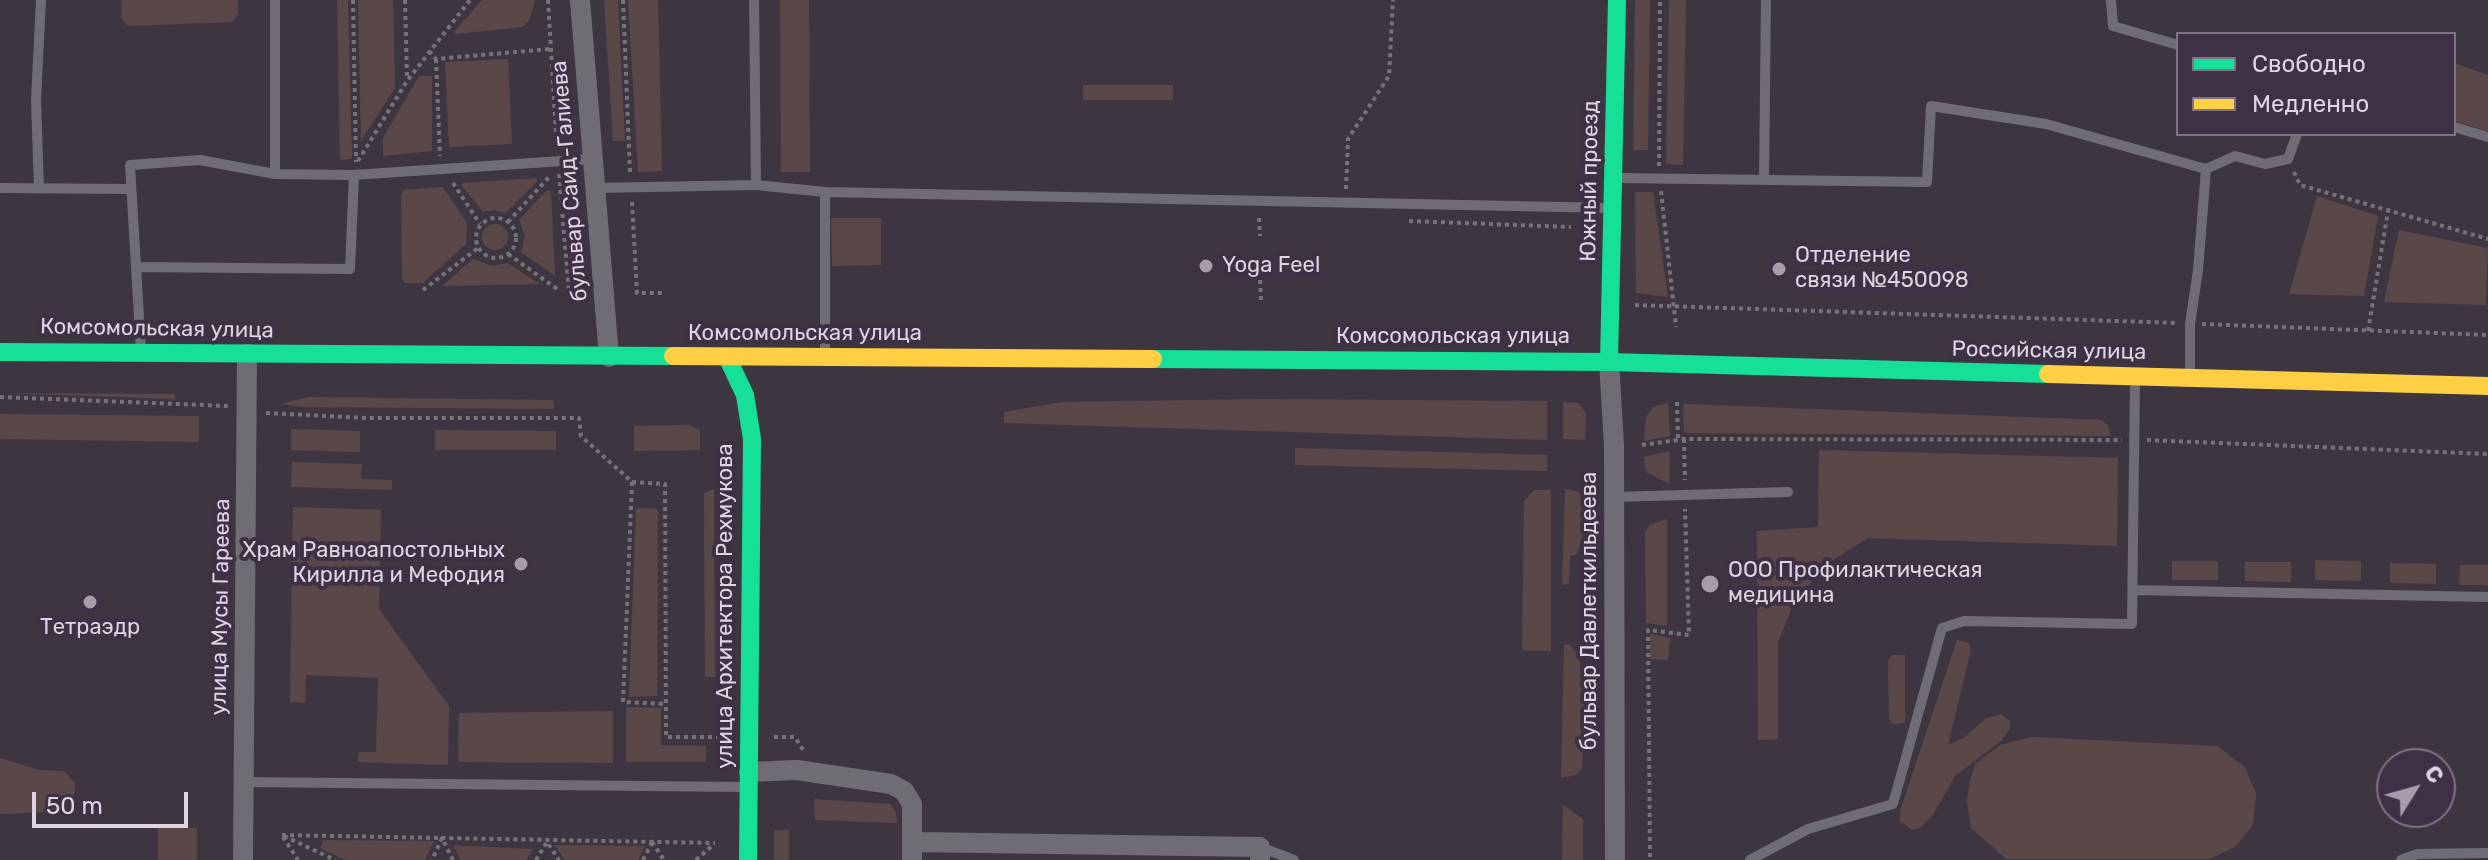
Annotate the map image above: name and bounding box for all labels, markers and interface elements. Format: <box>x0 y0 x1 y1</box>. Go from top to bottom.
legend <box>2176 32 2456 136</box>
text: Свободно <box>2252 50 2366 78</box>
street label: бульвар Саид-Галиева <box>546 60 594 302</box>
text: Медленно <box>2252 90 2369 118</box>
street label: Южный проезд <box>1575 100 1605 262</box>
place label: Отделение связи №450098 <box>1795 243 1969 294</box>
place label: Yoga Feel <box>1222 253 1320 279</box>
marker: Yoga Feel <box>1197 257 1215 275</box>
marker: Отделение связи №450098 <box>1770 260 1788 278</box>
street label: Комсомольская улица <box>40 314 274 344</box>
street label: Комсомольская улица <box>688 321 922 347</box>
street label: Комсомольская улица <box>1336 324 1570 350</box>
street label: Российская улица <box>1951 336 2147 366</box>
street label: улица Архитектора Рехмукова <box>713 443 739 769</box>
street label: бульвар Давлеткильдеева <box>1577 472 1603 750</box>
street label: улица Мусы Гареева <box>206 498 236 716</box>
place label: Храм Равноапостольных Кирилла и Мефодия <box>243 538 505 590</box>
marker: Храм Равноапостольных Кирилла и Мефодия <box>512 555 530 573</box>
place label: ООО Профилактическая медицина <box>1728 558 1983 610</box>
marker: ООО Профилактическая медицина <box>1699 573 1721 595</box>
marker: Тетраэдр <box>81 593 99 611</box>
place label: Тетраэдр <box>40 615 140 641</box>
north arrow <box>2376 748 2456 828</box>
text: С <box>2419 760 2449 789</box>
scale bar <box>36 776 192 826</box>
text: 50 m <box>46 792 103 820</box>

